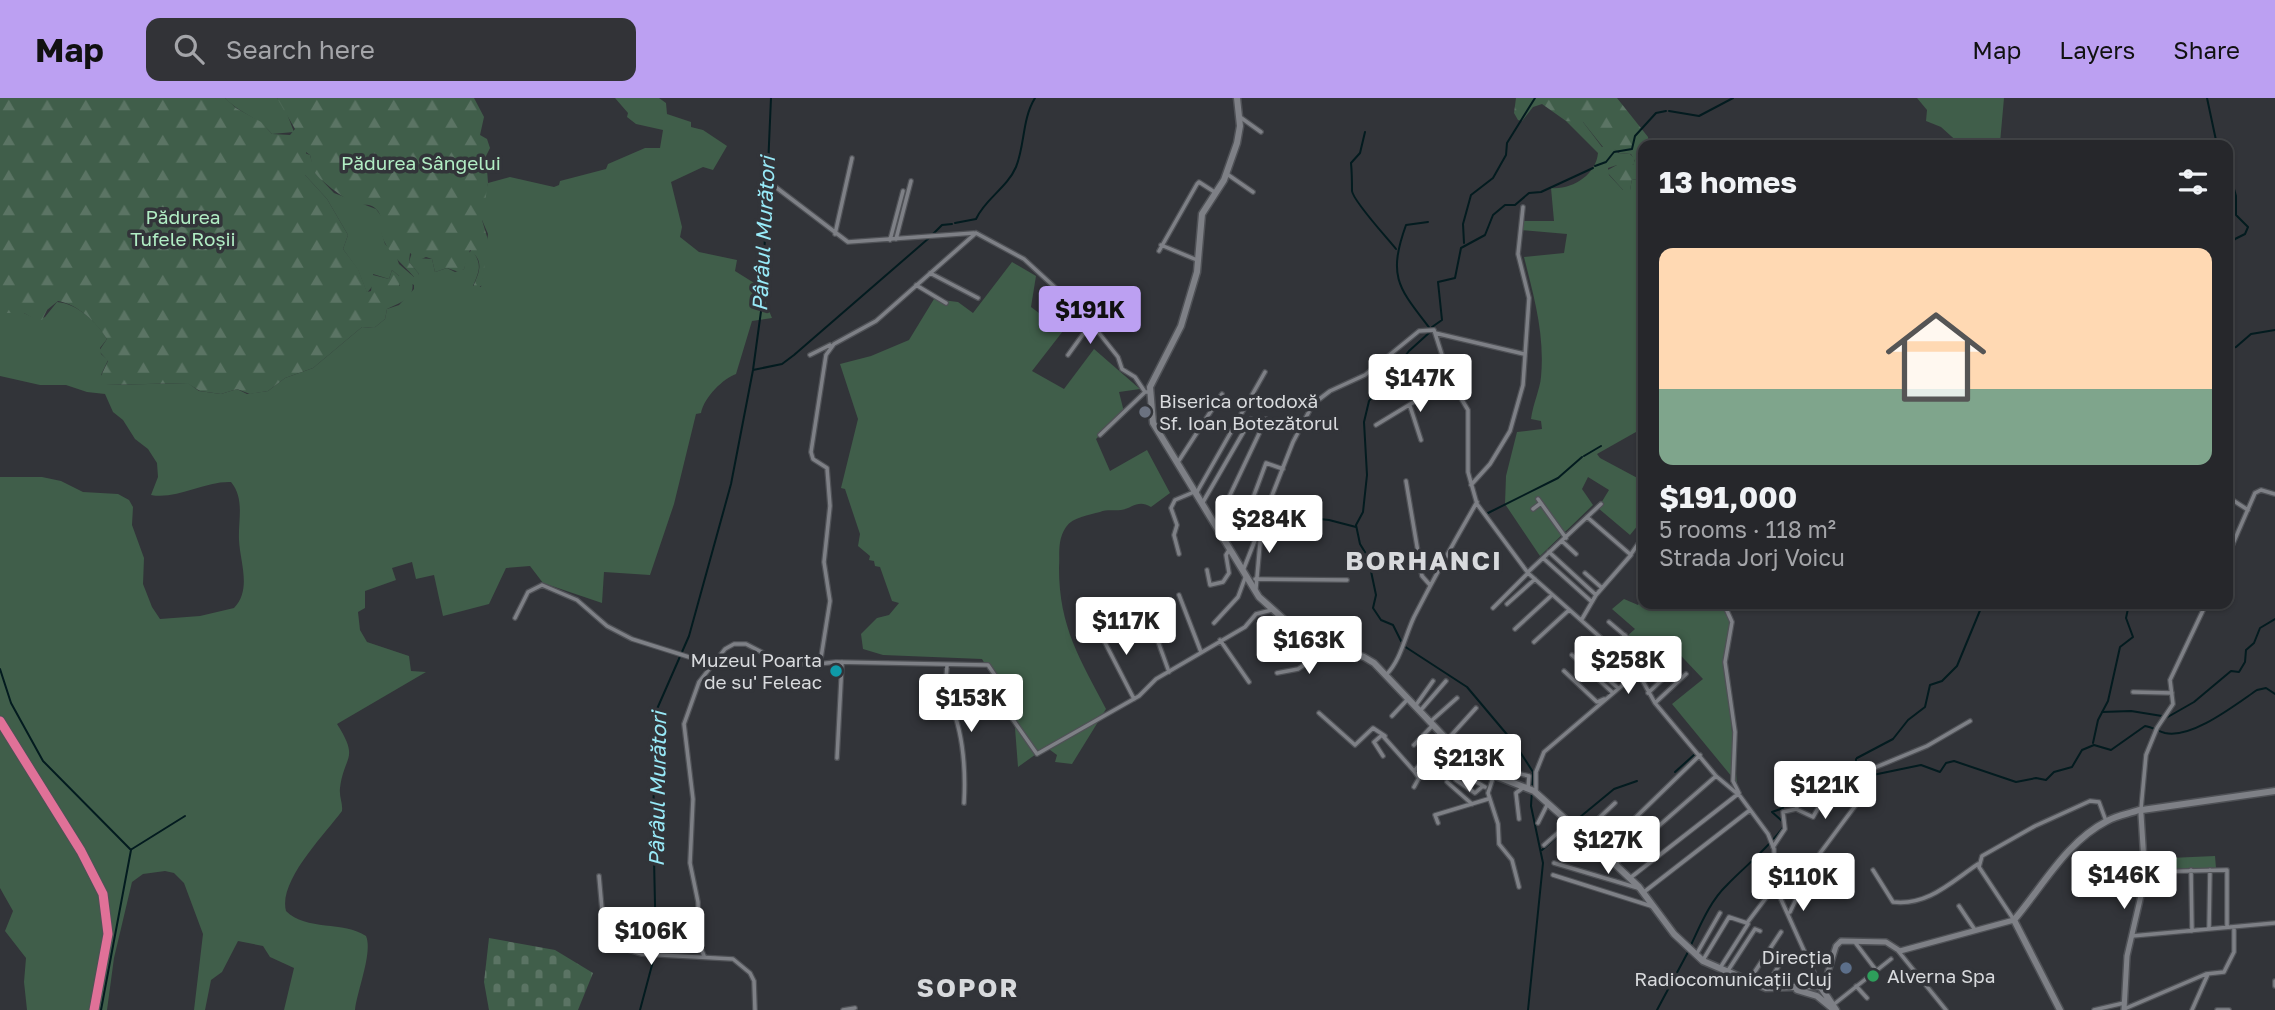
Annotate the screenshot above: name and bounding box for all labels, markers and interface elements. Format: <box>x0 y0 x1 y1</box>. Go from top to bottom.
search box <box>146 18 636 81</box>
text: Map <box>35 30 104 69</box>
icon: search <box>170 30 208 68</box>
text: Search here <box>226 34 375 65</box>
text: Map <box>1972 35 2021 64</box>
text: Layers <box>2059 35 2135 64</box>
text: Share <box>2173 35 2240 64</box>
park label: Pădurea Sângelui <box>341 151 501 174</box>
water label: Pârâul Murători <box>746 153 780 312</box>
icon: filters <box>2174 163 2212 201</box>
text: 13 homes <box>1659 164 1797 200</box>
park label: Pădurea Tufele Roșii <box>130 205 236 250</box>
pin: $191K <box>1041 286 1139 346</box>
icon: home <box>1873 294 1999 420</box>
text: $191K <box>1055 295 1125 323</box>
pin: $147K <box>1371 354 1469 414</box>
text: $147K <box>1385 363 1455 391</box>
place label: Biserica ortodoxă Sf. Ioan Botezătorul <box>1159 389 1339 434</box>
marker: Biserica ortodoxă Sf. Ioan Botezătorul <box>1137 404 1153 420</box>
text: $191,000 <box>1659 479 1797 515</box>
pin: $284K <box>1220 496 1318 555</box>
text: $284K <box>1231 504 1307 532</box>
text: 5 rooms · 118 m² <box>1659 515 1836 543</box>
text: Strada Jorj Voicu <box>1659 543 1845 571</box>
district label: BORHANCI <box>1345 545 1503 576</box>
pin: $117K <box>1077 598 1175 657</box>
text: $117K <box>1092 606 1160 634</box>
pin: $163K <box>1260 616 1358 676</box>
text: $163K <box>1273 625 1345 653</box>
pin: $258K <box>1579 636 1677 696</box>
text: $258K <box>1591 645 1665 673</box>
place label: Muzeul Poarta de su' Feleac <box>691 648 822 693</box>
marker: Muzeul Poarta de su' Feleac <box>828 663 844 679</box>
pin: $153K <box>922 674 1020 734</box>
text: $153K <box>935 683 1007 711</box>
water label: Pârâul Murători <box>643 709 671 867</box>
pin: $213K <box>1420 734 1518 794</box>
text: $213K <box>1433 743 1505 771</box>
pin: $121K <box>1776 762 1874 821</box>
text: $121K <box>1790 770 1860 798</box>
pin: $127K <box>1559 816 1657 876</box>
text: $127K <box>1573 825 1643 853</box>
pin: $146K <box>2075 852 2173 911</box>
pin: $110K <box>1754 854 1852 913</box>
text: $146K <box>2088 860 2160 888</box>
text: $110K <box>1768 862 1838 890</box>
pin: $106K <box>602 908 700 967</box>
text: $106K <box>614 916 688 944</box>
place label: Direcția Radiocomunicații Cluj <box>1634 945 1832 990</box>
marker: Direcția Radiocomunicații Cluj <box>1838 960 1854 976</box>
place label: Alverna Spa <box>1887 964 1996 987</box>
marker: Alverna Spa <box>1865 968 1881 984</box>
district label: SOPOR <box>917 972 1019 1003</box>

